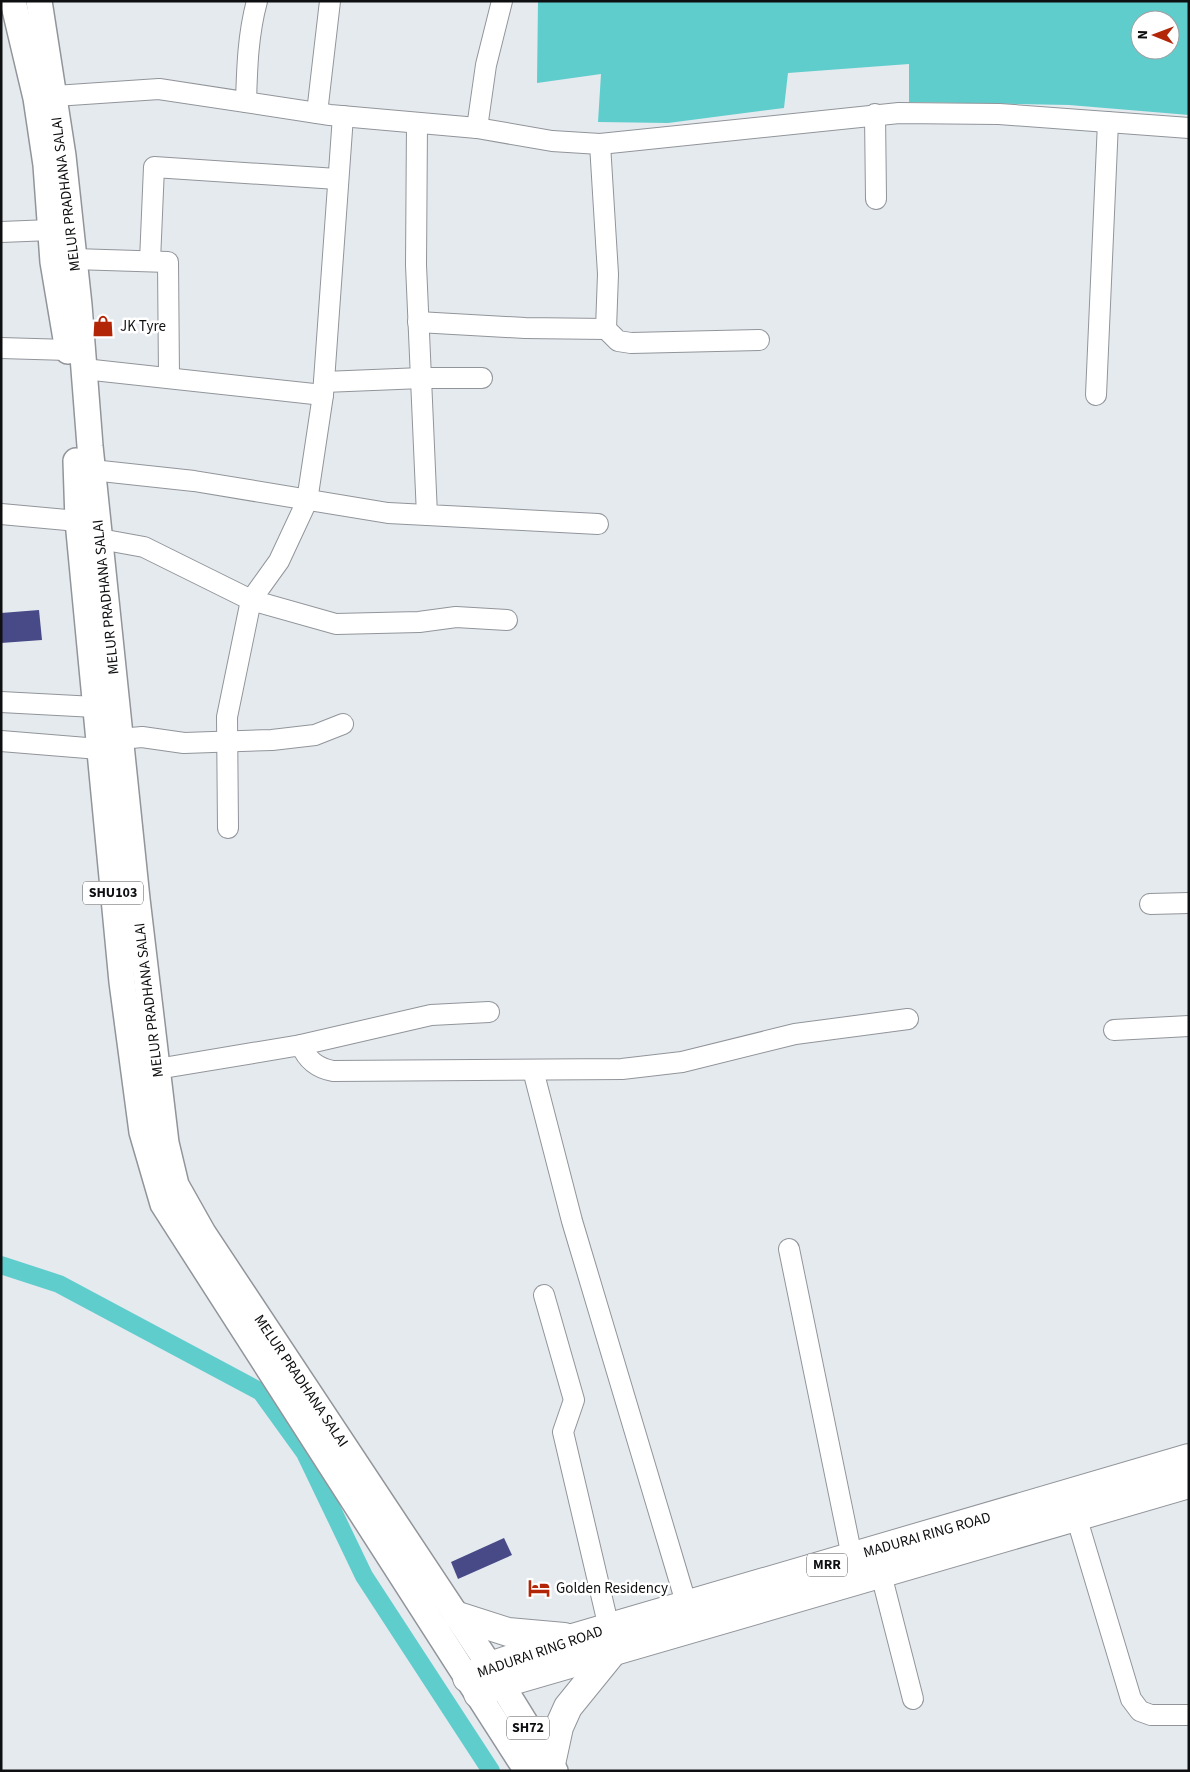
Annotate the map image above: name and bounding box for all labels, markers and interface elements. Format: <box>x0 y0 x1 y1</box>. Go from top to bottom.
north arrow <box>1130 10 1180 60</box>
text: N <box>1133 30 1153 40</box>
street label: MELUR PRADHANA SALAI <box>46 116 86 272</box>
shop icon: JK Tyre <box>90 313 116 339</box>
place label: JK Tyre <box>120 316 166 337</box>
street label: MELUR PRADHANA SALAI <box>87 519 125 675</box>
road number: SHU103 <box>83 881 143 904</box>
street label: MELUR PRADHANA SALAI <box>129 922 169 1078</box>
street label: MELUR PRADHANA SALAI <box>249 1311 353 1451</box>
street label: MADURAI RING ROAD <box>861 1507 993 1563</box>
road number: MRR <box>807 1554 847 1576</box>
hotel icon: Golden Residency <box>526 1575 552 1601</box>
place label: Golden Residency <box>556 1578 668 1599</box>
street label: MADURAI RING ROAD <box>474 1621 606 1683</box>
road number: SH72 <box>507 1716 549 1740</box>

